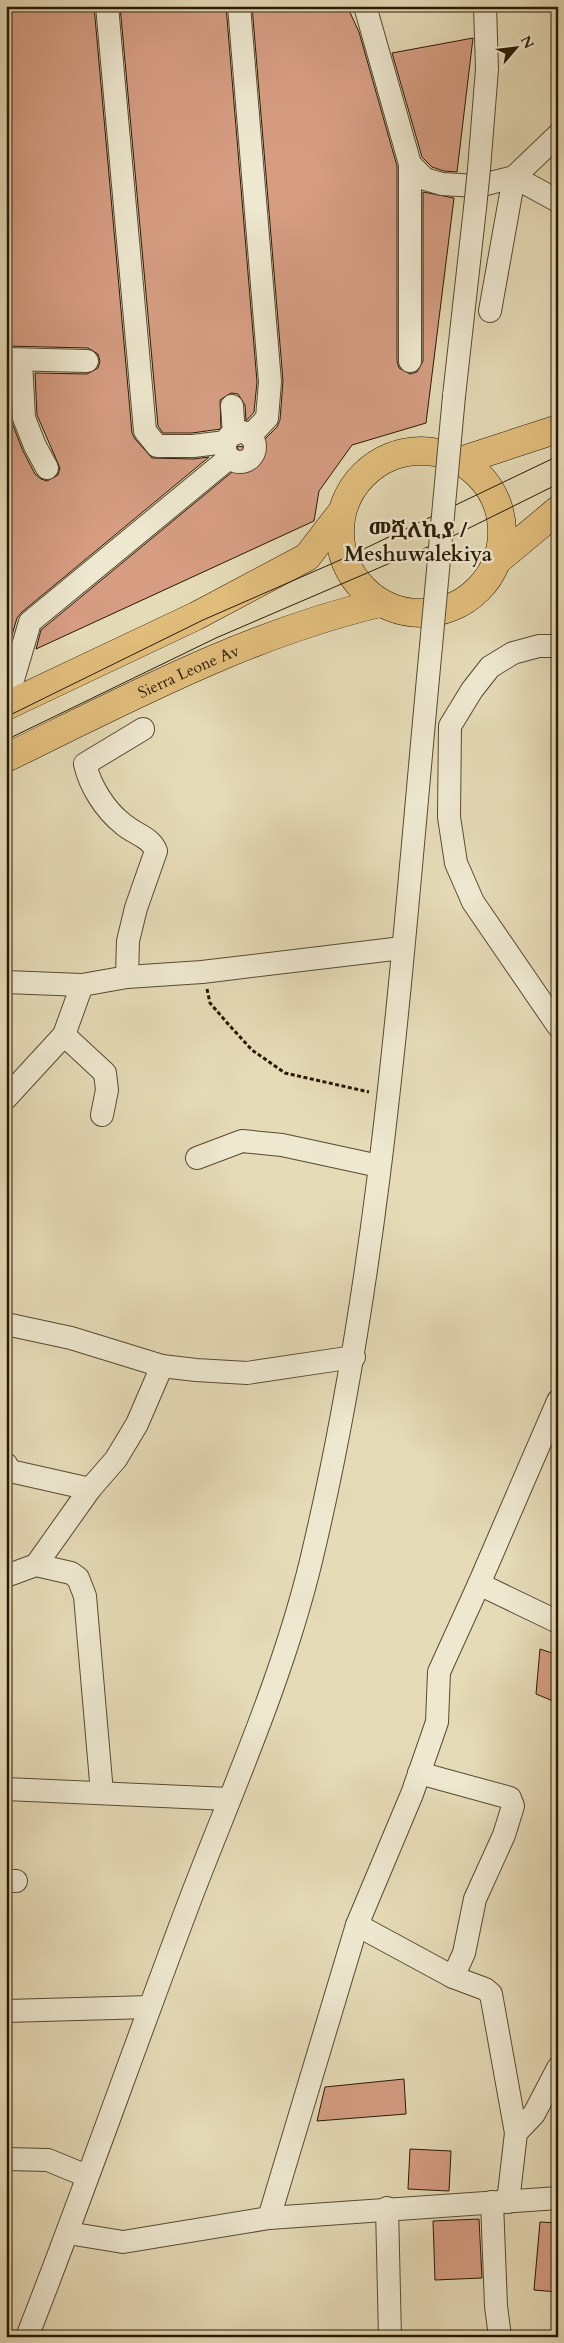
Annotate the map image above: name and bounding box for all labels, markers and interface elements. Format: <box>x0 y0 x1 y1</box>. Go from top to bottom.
north arrow <box>492 22 542 72</box>
text: N <box>516 32 538 52</box>
district label: መሿለኪያ / Meshuwalekiya <box>344 516 493 569</box>
street label: Sierra Leone Av <box>134 640 243 704</box>

